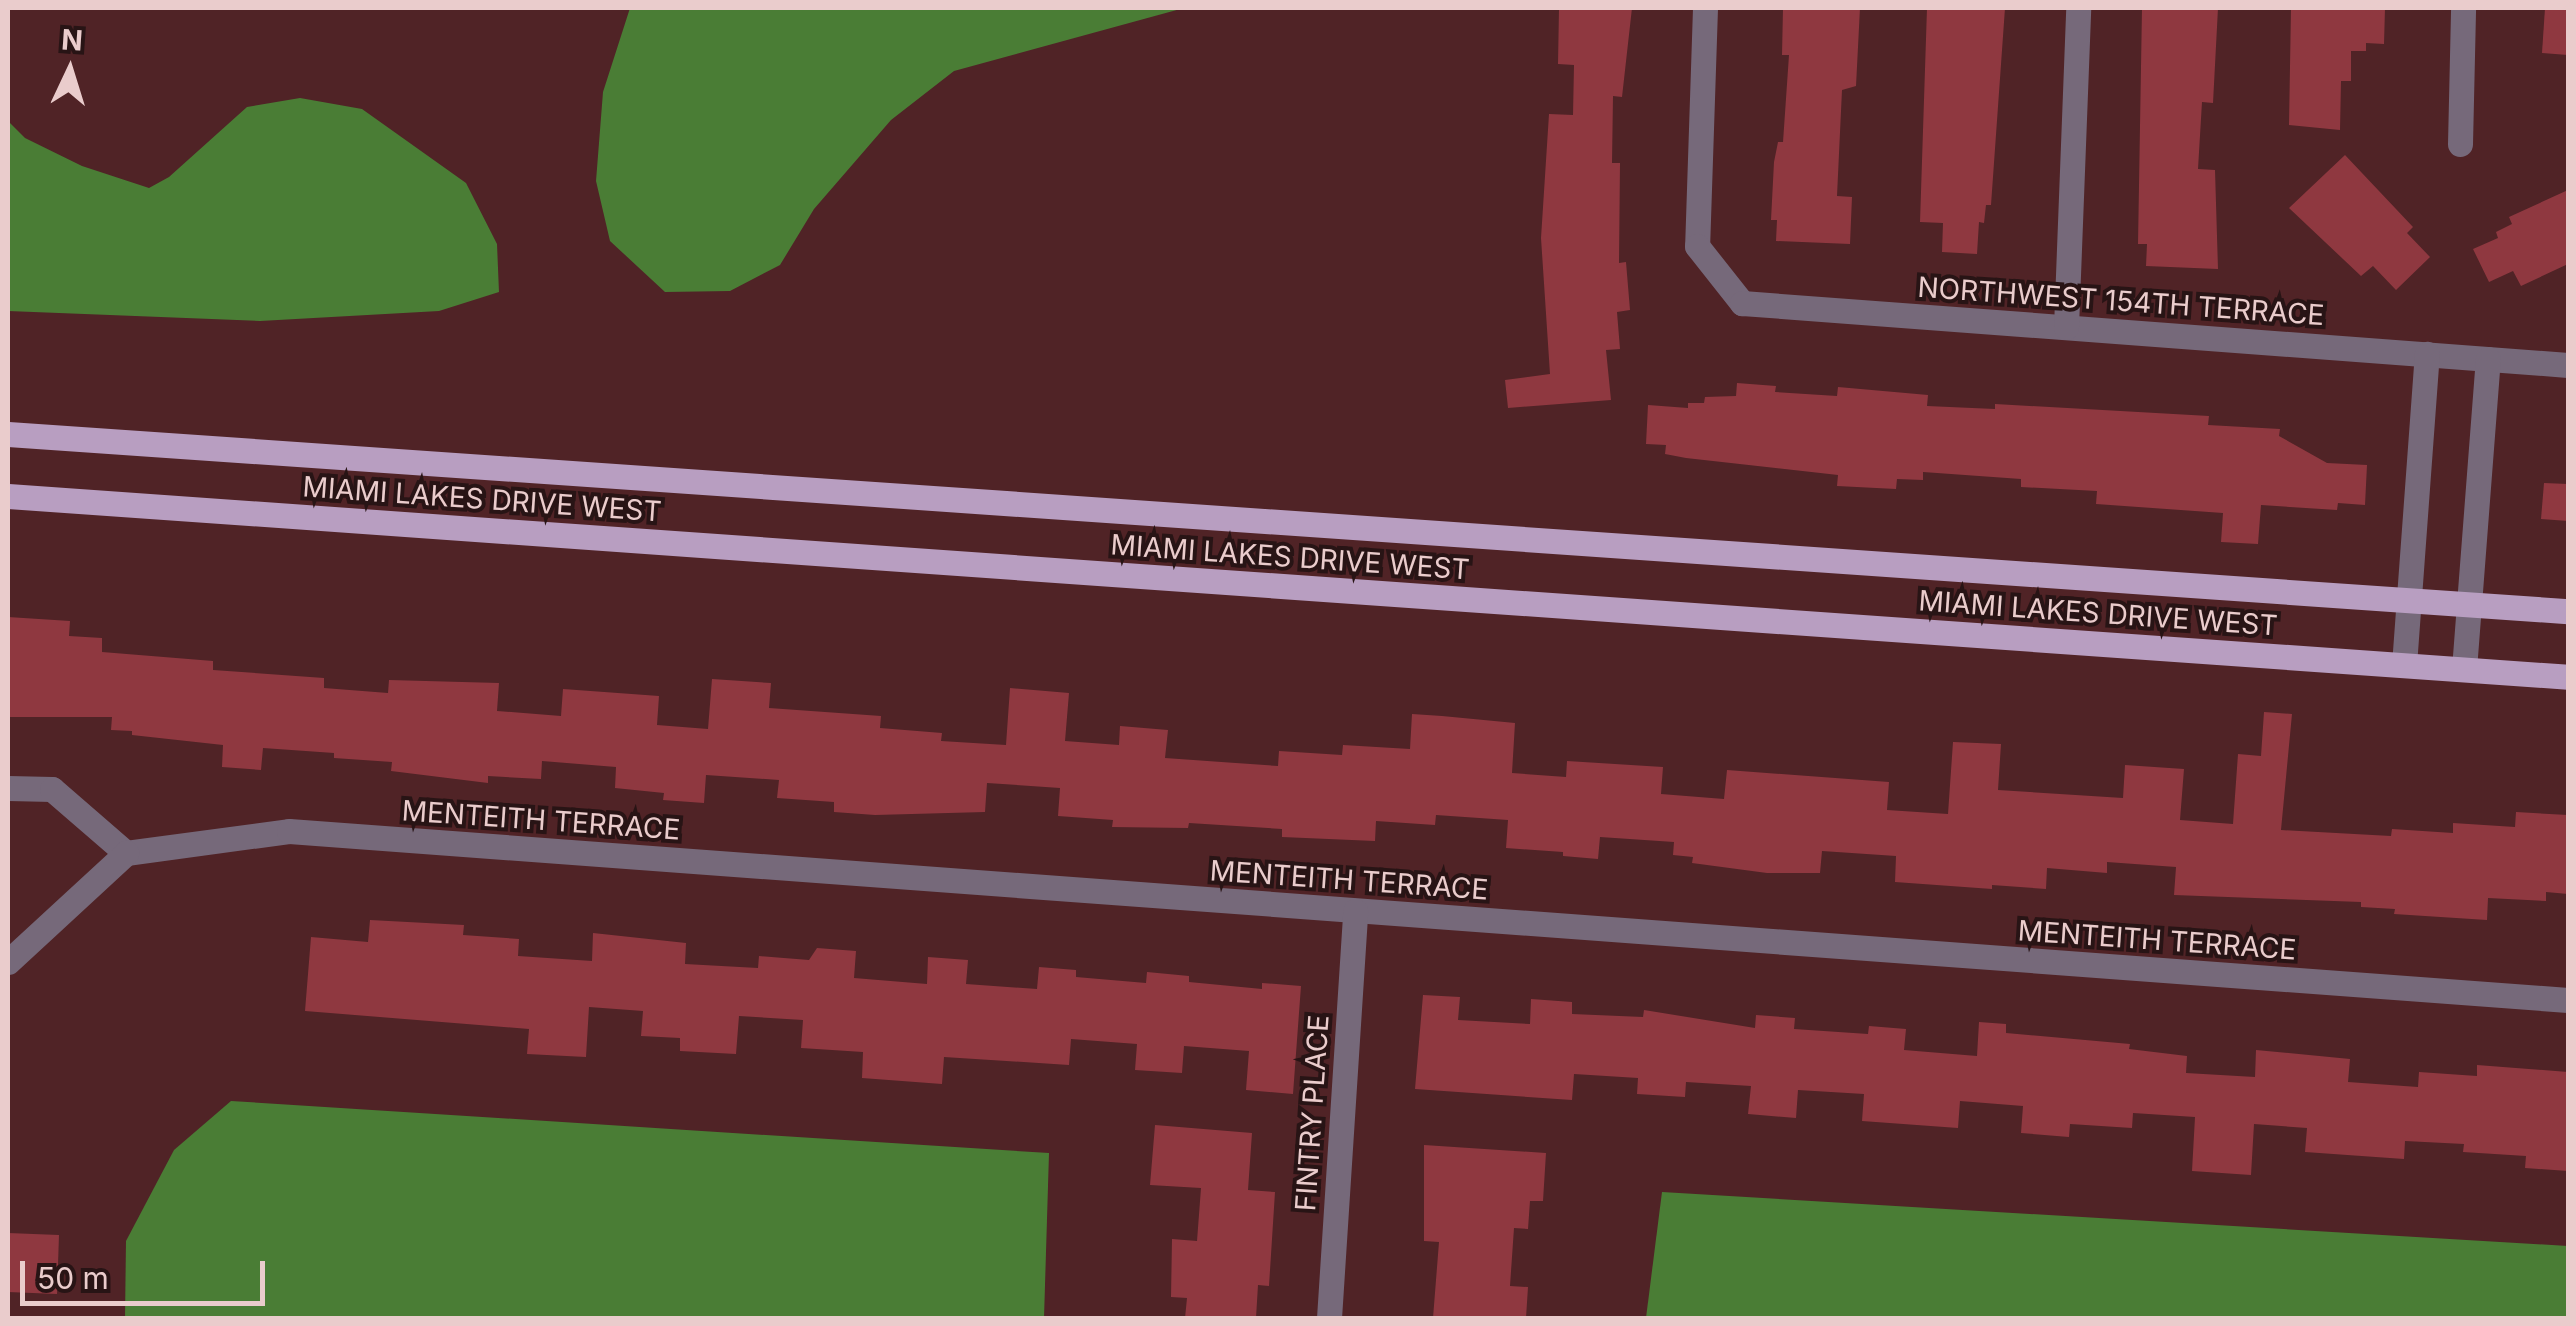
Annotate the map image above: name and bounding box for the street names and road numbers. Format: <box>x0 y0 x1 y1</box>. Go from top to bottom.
street label: NORTHWEST 154TH TERRACE <box>1917 270 2325 332</box>
street label: MIAMI LAKES DRIVE WEST <box>301 470 663 528</box>
street label: MIAMI LAKES DRIVE WEST <box>1109 528 1471 586</box>
street label: MIAMI LAKES DRIVE WEST <box>1917 584 2279 642</box>
street label: MENTEITH TERRACE <box>401 794 681 846</box>
street label: MENTEITH TERRACE <box>1209 854 1489 906</box>
street label: MENTEITH TERRACE <box>2017 914 2297 966</box>
street label: FINTRY PLACE <box>1288 1014 1336 1212</box>

